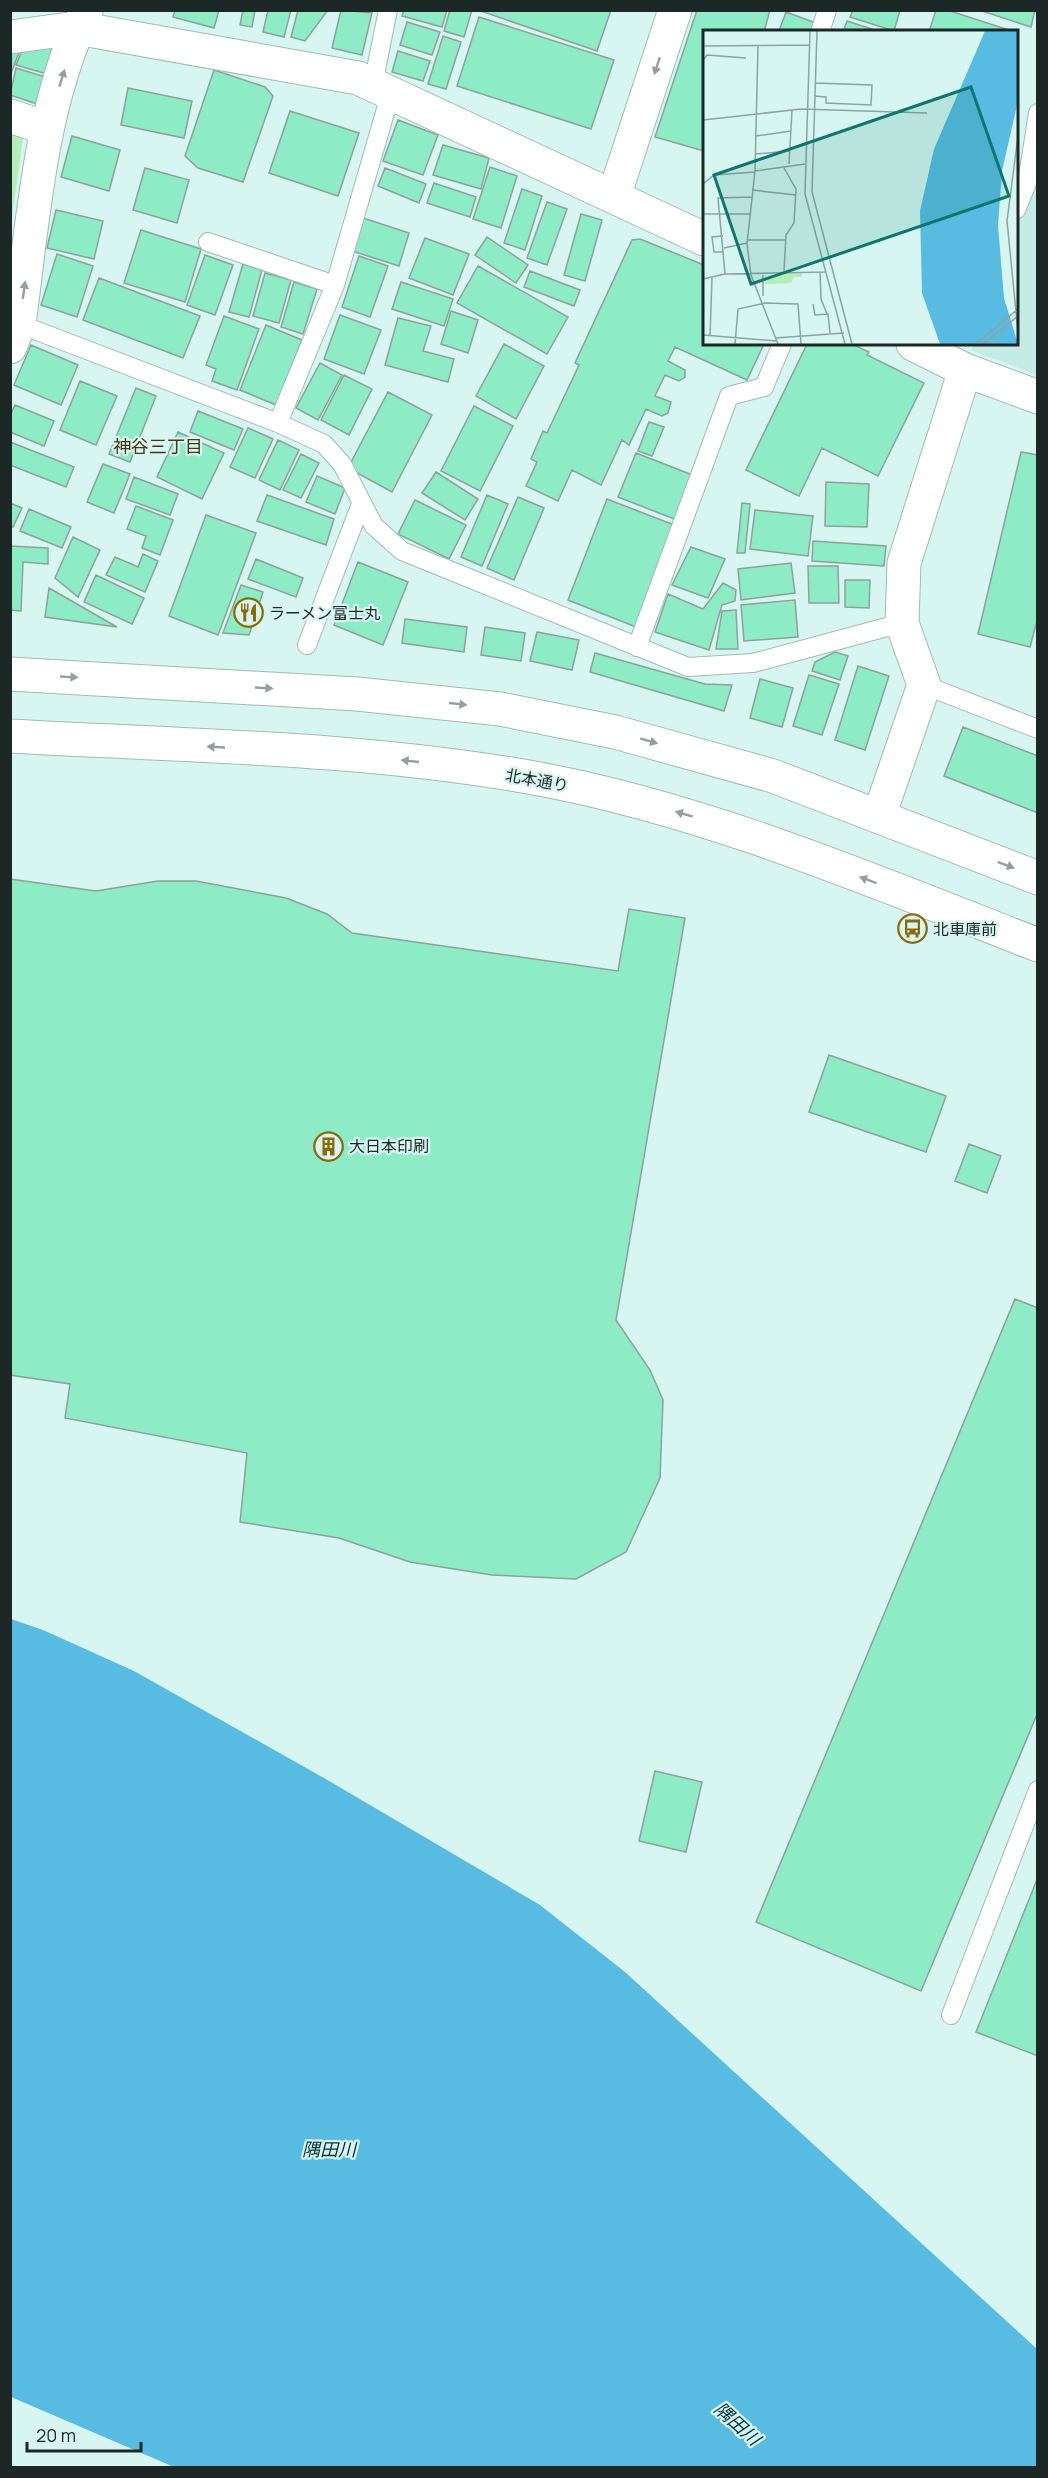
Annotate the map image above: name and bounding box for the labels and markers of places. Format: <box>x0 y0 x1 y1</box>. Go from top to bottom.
restaurant icon: ラーメン富士丸 <box>232 597 264 629</box>
place label: ラーメン富士丸 <box>269 602 380 624</box>
bus stop icon: 北車庫前 <box>896 913 928 945</box>
place label: 北車庫前 <box>933 918 997 940</box>
building icon: 大日本印刷 <box>312 1130 344 1162</box>
place label: 大日本印刷 <box>349 1135 429 1157</box>

